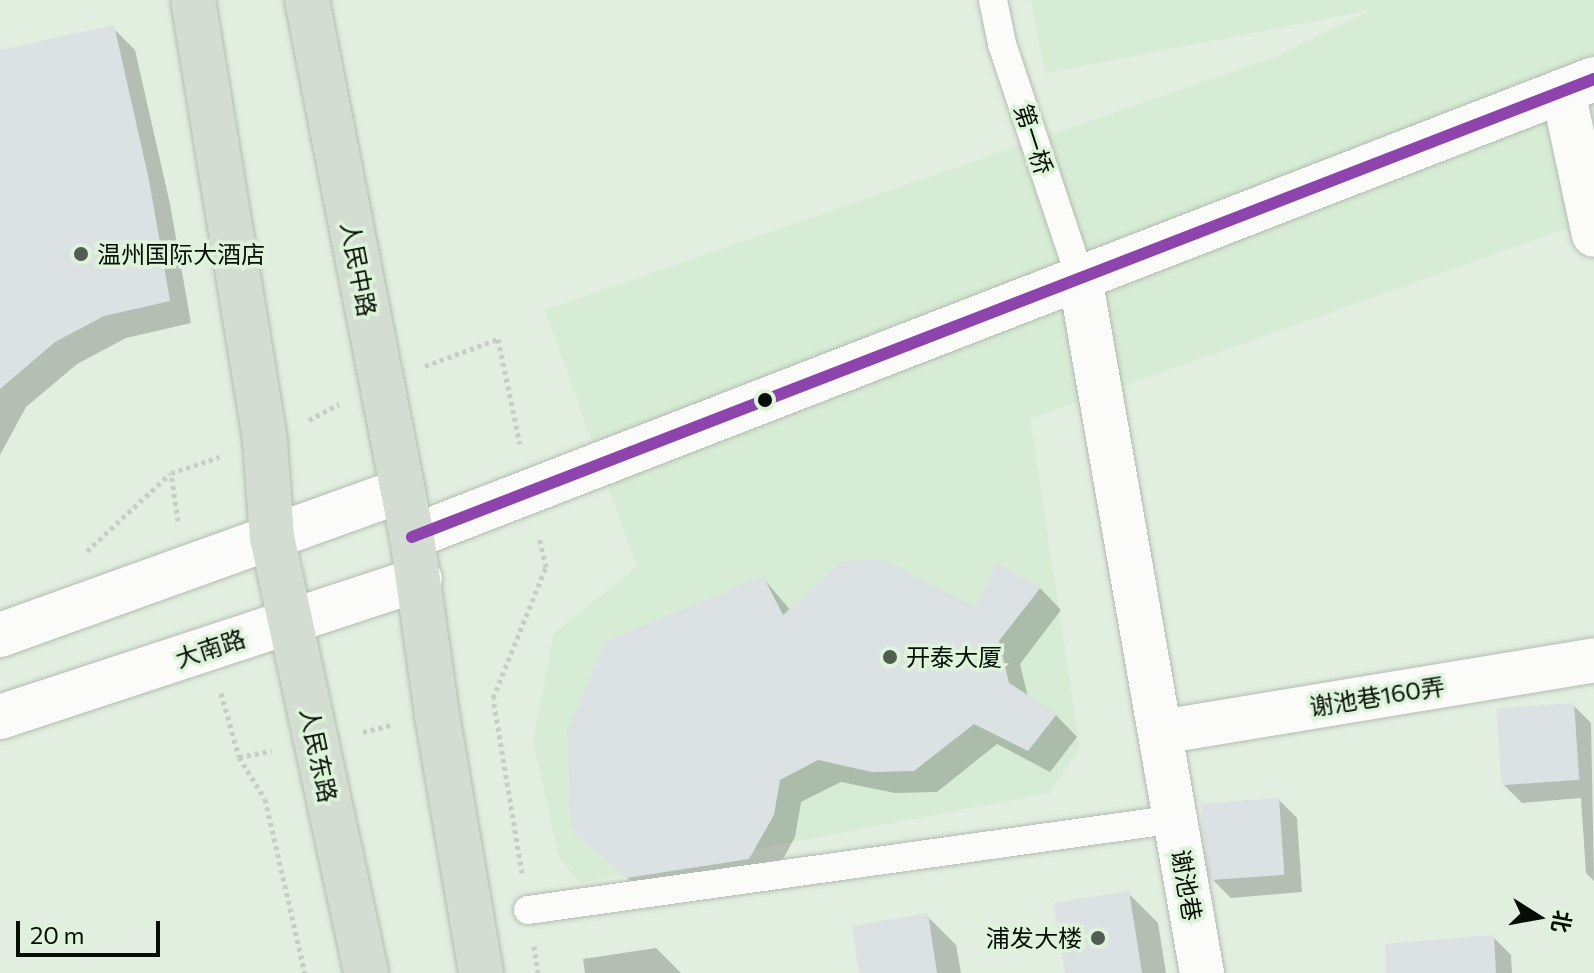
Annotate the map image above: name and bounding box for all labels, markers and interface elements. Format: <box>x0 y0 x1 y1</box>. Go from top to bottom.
street label: 第一桥 <box>1009 100 1059 178</box>
street label: 人民中路 <box>336 219 382 319</box>
place label: 温州国际大酒店 <box>97 240 265 268</box>
marker: 温州国际大酒店 <box>72 245 90 263</box>
unlabelled marker <box>757 392 773 408</box>
street label: 大南路 <box>171 623 249 673</box>
place label: 开泰大厦 <box>906 643 1002 671</box>
marker: 开泰大厦 <box>881 648 899 666</box>
street label: 谢池巷160弄 <box>1307 671 1447 721</box>
street label: 人民东路 <box>295 705 343 805</box>
street label: 谢池巷 <box>1167 847 1207 923</box>
north arrow <box>1498 877 1578 957</box>
scale bar <box>20 905 164 955</box>
text: 北 <box>1547 908 1577 935</box>
text: 20 m <box>30 920 84 949</box>
place label: 浦发大楼 <box>986 924 1082 952</box>
marker: 浦发大楼 <box>1089 929 1107 947</box>

